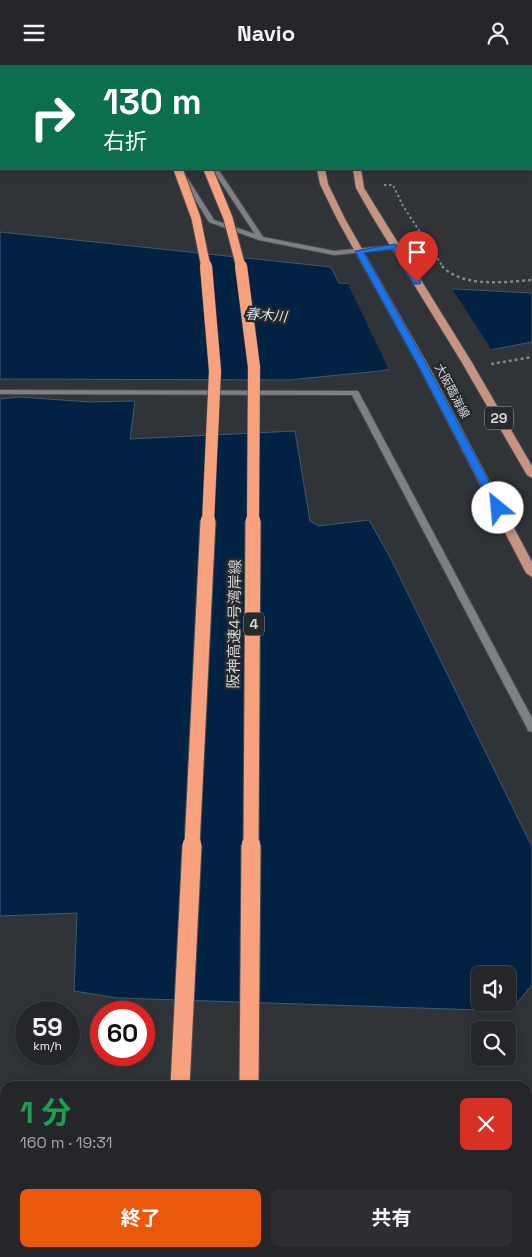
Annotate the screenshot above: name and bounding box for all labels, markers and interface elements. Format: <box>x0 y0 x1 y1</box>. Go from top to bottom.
icon: menu <box>20 19 48 47</box>
text: Navio <box>237 19 295 47</box>
icon: person <box>484 19 512 47</box>
text: 130 m <box>103 80 202 124</box>
icon: right <box>20 85 85 150</box>
text: 右折 <box>103 127 147 155</box>
pin <box>396 231 438 282</box>
icon: arrive <box>403 238 431 266</box>
water label: 春木川 <box>244 304 290 326</box>
street label: 大阪臨海線 <box>431 361 473 421</box>
road number: 29 <box>485 407 513 429</box>
position arrow <box>471 481 523 533</box>
street label: 阪神高速4号湾岸線 <box>223 559 245 689</box>
road number: 4 <box>244 613 264 635</box>
map controls <box>471 966 516 1066</box>
button: sound <box>471 966 516 1011</box>
speed limit sign: 60 <box>90 1001 155 1066</box>
text: 59 <box>32 1011 63 1043</box>
button: search <box>471 1021 516 1066</box>
text: km/h <box>33 1038 62 1054</box>
text: 1 分 <box>20 1093 71 1132</box>
button: close <box>460 1098 512 1150</box>
text: 160 m · 19:31 <box>20 1132 112 1153</box>
button: 終了 <box>20 1189 261 1247</box>
button: 共有 <box>271 1189 512 1247</box>

